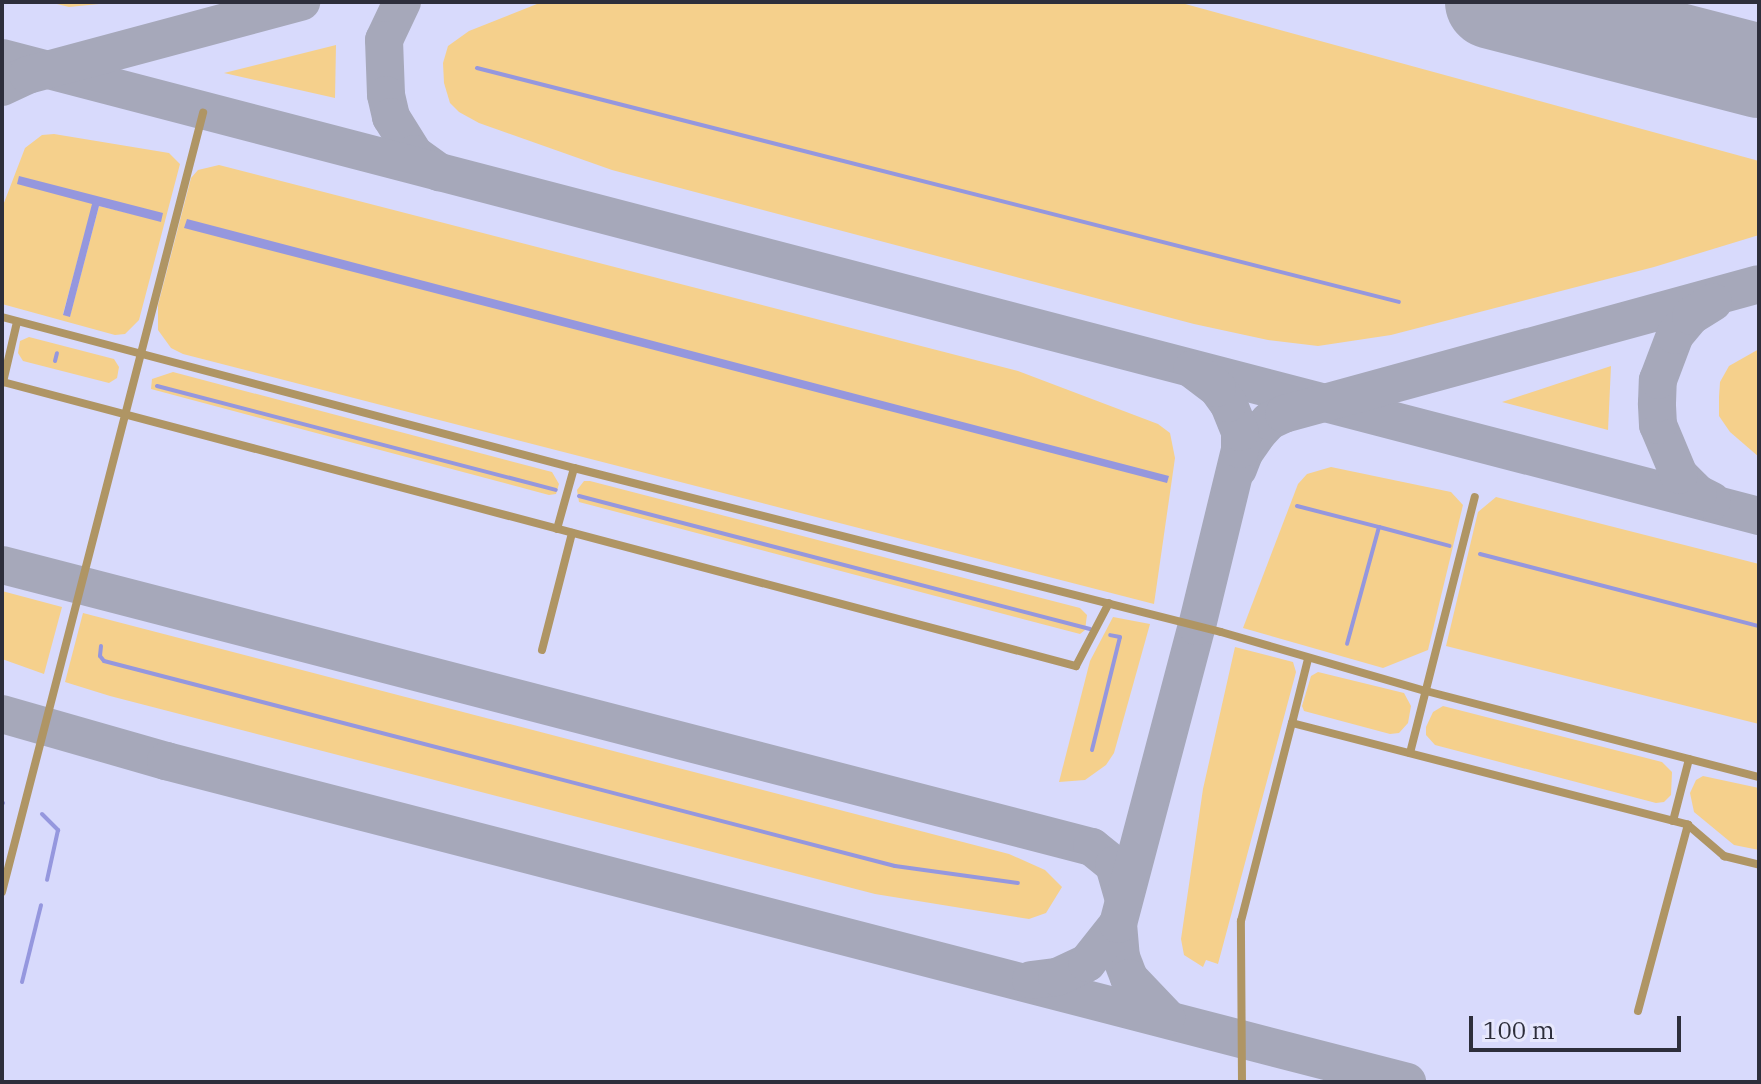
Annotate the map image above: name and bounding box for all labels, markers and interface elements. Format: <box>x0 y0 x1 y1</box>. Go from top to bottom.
scale bar <box>1473 1000 1685 1050</box>
text: 100 m <box>1483 1014 1555 1046</box>

